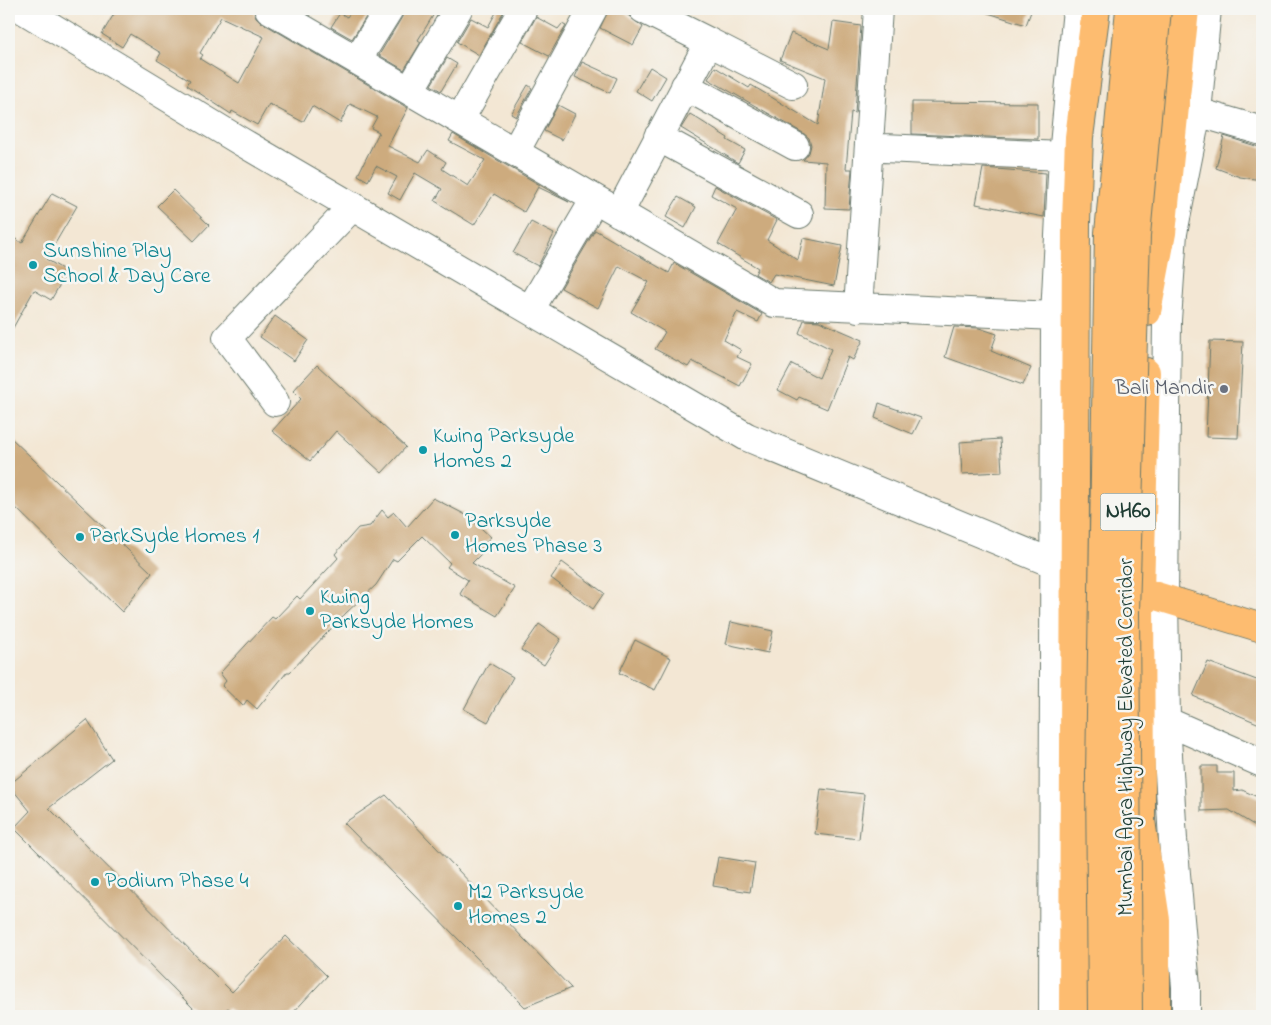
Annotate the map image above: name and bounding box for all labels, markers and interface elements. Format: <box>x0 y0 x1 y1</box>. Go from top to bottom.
place label: Sunshine Play School & Day Care <box>43 236 211 294</box>
marker: Sunshine Play School & Day Care <box>27 259 39 271</box>
place label: Bali Mandir <box>1114 373 1214 405</box>
marker: Bali Mandir <box>1218 383 1230 395</box>
place label: Kwing Parksyde Homes 2 <box>433 421 575 478</box>
marker: Kwing Parksyde Homes 2 <box>417 444 429 456</box>
road number: NH60 <box>1100 494 1156 530</box>
place label: Parksyde Homes Phase 3 <box>465 506 602 563</box>
place label: ParkSyde Homes 1 <box>90 521 259 554</box>
marker: Parksyde Homes Phase 3 <box>449 529 461 541</box>
marker: ParkSyde Homes 1 <box>74 531 86 543</box>
street label: Mumbai Agra Highway Elevated Corridor <box>1111 558 1144 916</box>
place label: Kwing Parksyde Homes <box>320 582 474 640</box>
marker: Kwing Parksyde Homes <box>304 605 316 617</box>
place label: Podium Phase 4 <box>105 866 249 898</box>
marker: Podium Phase 4 <box>89 876 101 888</box>
place label: M2 Parksyde Homes 2 <box>468 877 584 934</box>
marker: M2 Parksyde Homes 2 <box>452 900 464 912</box>

